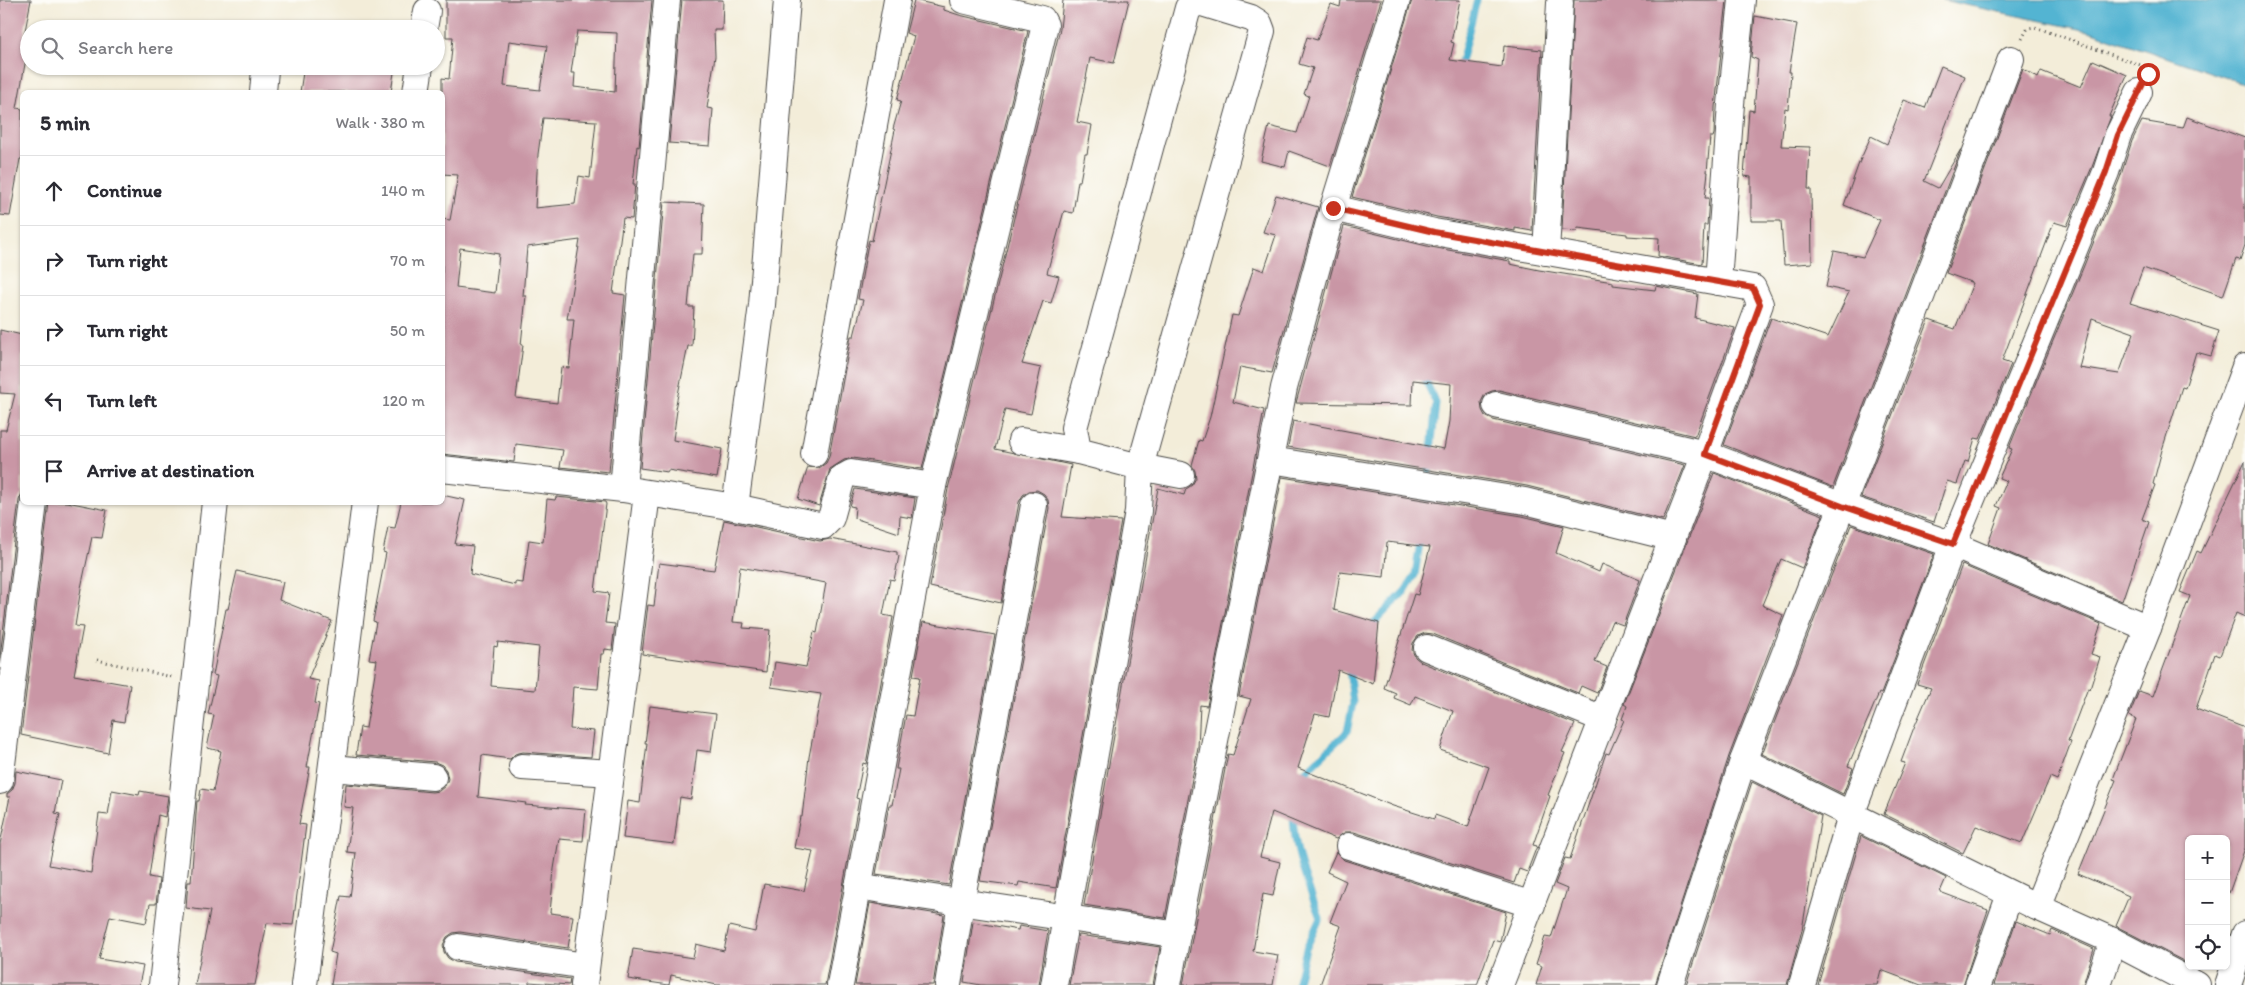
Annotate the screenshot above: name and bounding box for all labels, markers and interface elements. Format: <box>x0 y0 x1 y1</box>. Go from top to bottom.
search box <box>20 20 445 75</box>
icon: search <box>38 34 66 62</box>
text: Search here <box>78 36 173 59</box>
route start <box>2137 63 2160 86</box>
text: 5 min <box>40 110 90 135</box>
text: Walk · 380 m <box>335 113 425 132</box>
icon: ahead <box>40 177 68 205</box>
text: Continue <box>87 179 162 202</box>
text: 140 m <box>381 181 425 200</box>
route end <box>1322 197 1345 220</box>
icon: right <box>40 247 68 275</box>
text: Turn right <box>87 249 168 272</box>
text: 70 m <box>390 251 425 270</box>
icon: right <box>40 317 68 345</box>
text: Turn right <box>87 319 168 342</box>
text: 50 m <box>390 321 425 340</box>
icon: left <box>40 387 68 415</box>
text: Turn left <box>87 389 157 412</box>
text: 120 m <box>382 391 425 410</box>
icon: arrive <box>40 457 68 485</box>
text: Arrive at destination <box>87 459 254 482</box>
map controls <box>2185 835 2230 970</box>
button: + <box>2185 835 2230 880</box>
button: − <box>2185 880 2230 925</box>
button: locate <box>2185 925 2230 970</box>

